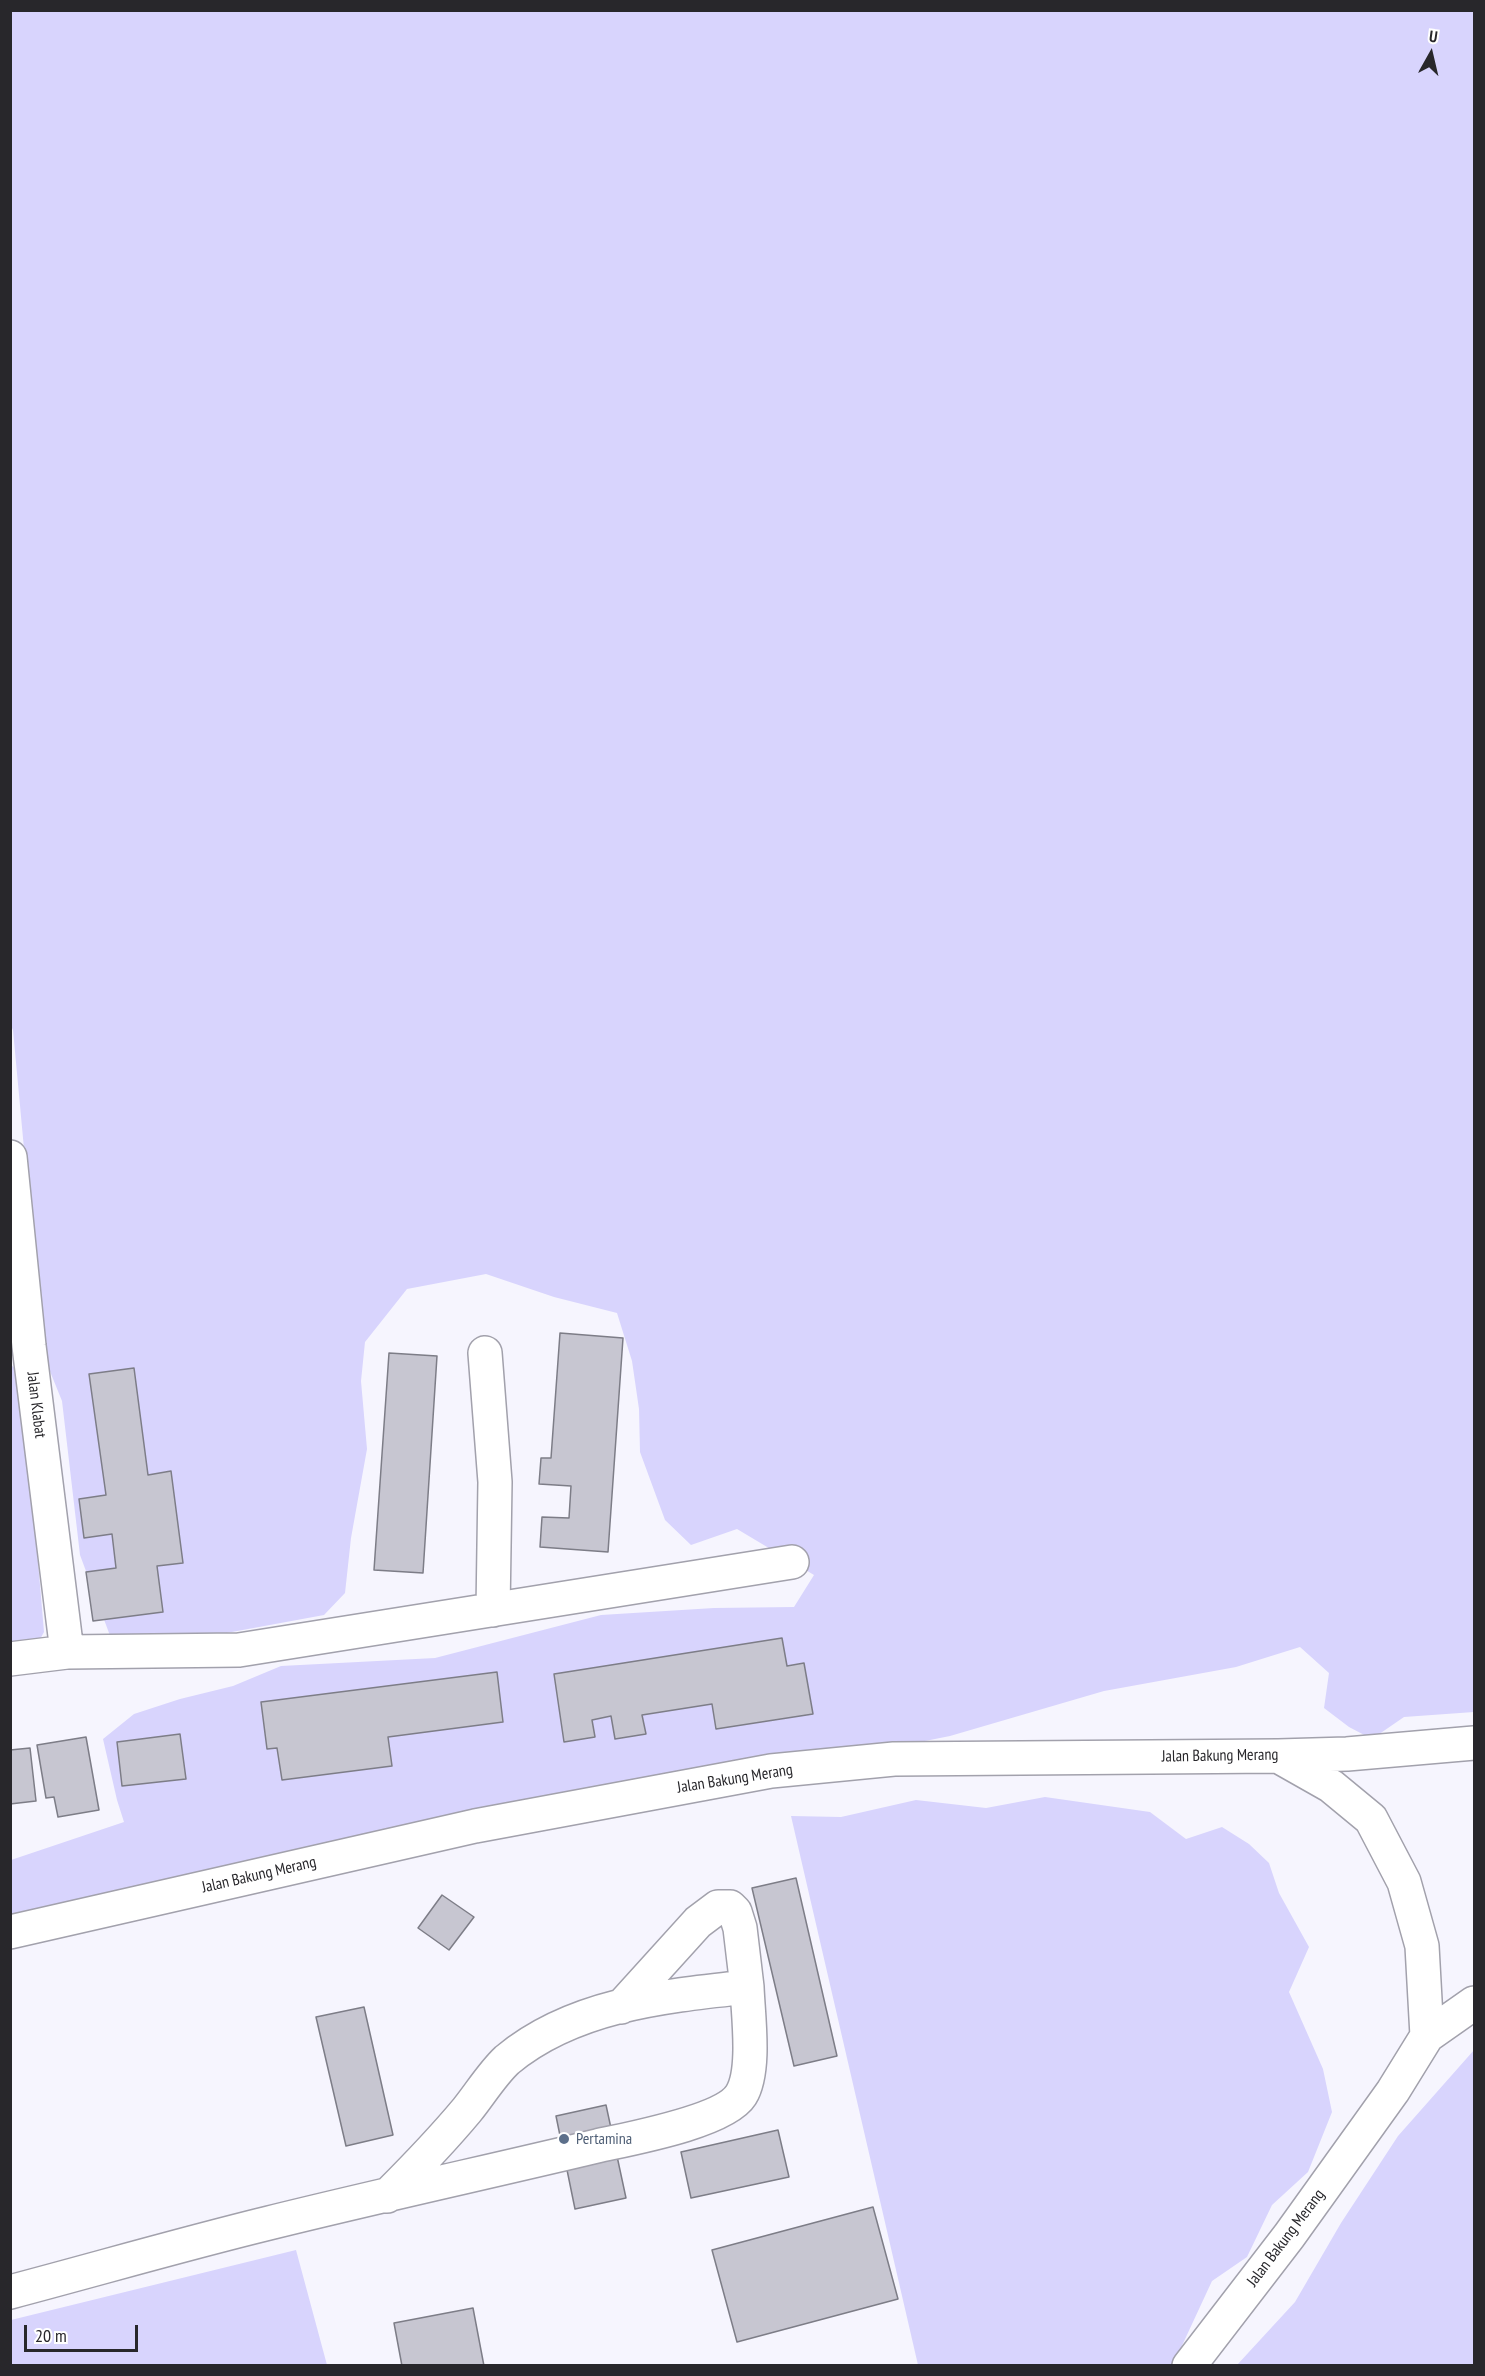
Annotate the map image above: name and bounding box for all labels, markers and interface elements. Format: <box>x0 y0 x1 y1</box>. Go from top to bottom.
north arrow <box>1401 24 1461 84</box>
text: U <box>1428 26 1439 47</box>
street label: Jalan Klabat <box>22 1371 50 1439</box>
street label: Jalan Bakung Merang <box>1161 1745 1279 1767</box>
street label: Jalan Bakung Merang <box>676 1760 794 1798</box>
street label: Jalan Bakung Merang <box>200 1853 318 1897</box>
place label: Pertamina <box>576 2129 632 2149</box>
marker: Pertamina <box>557 2132 571 2146</box>
street label: Jalan Bakung Merang <box>1243 2186 1329 2290</box>
scale bar <box>27 2313 141 2351</box>
text: 20 m <box>35 2324 67 2347</box>

